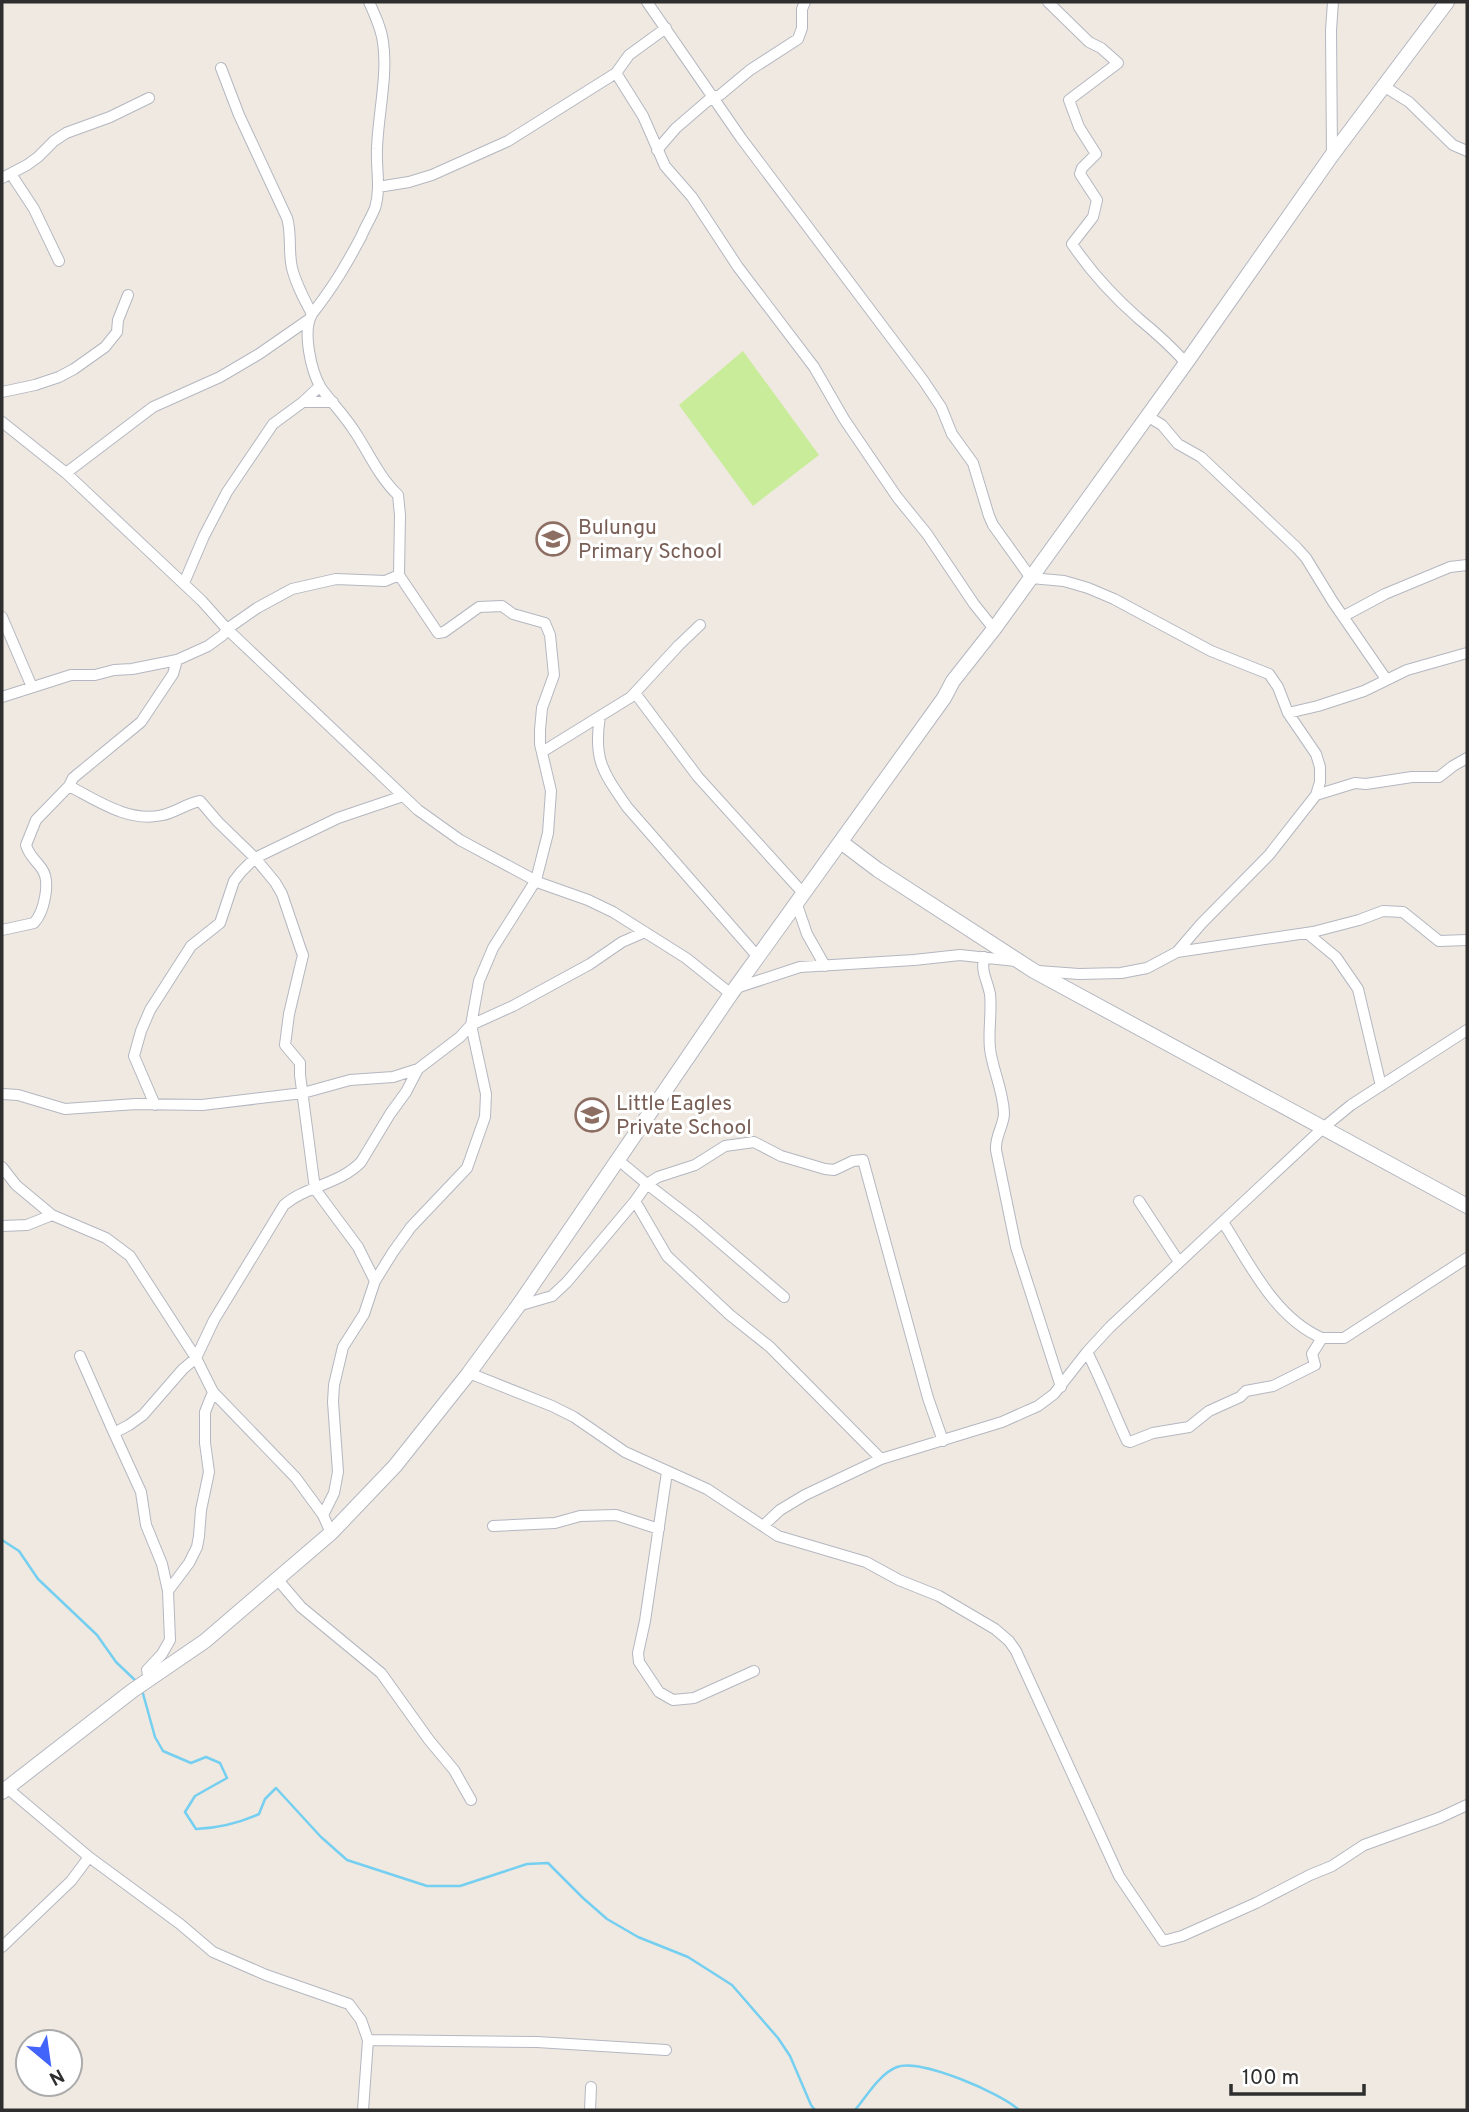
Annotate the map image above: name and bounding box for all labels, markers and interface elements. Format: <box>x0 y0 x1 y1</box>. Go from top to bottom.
place label: Bulungu Primary School <box>578 515 722 566</box>
school or university icon: Bulungu Primary School <box>534 520 572 558</box>
place label: Little Eagles Private School <box>616 1091 752 1142</box>
school or university icon: Little Eagles Private School <box>573 1096 611 1134</box>
north arrow <box>14 2028 84 2098</box>
scale bar <box>1231 2052 1364 2096</box>
text: N <box>44 2062 68 2090</box>
text: 100 m <box>1242 2065 1299 2092</box>

